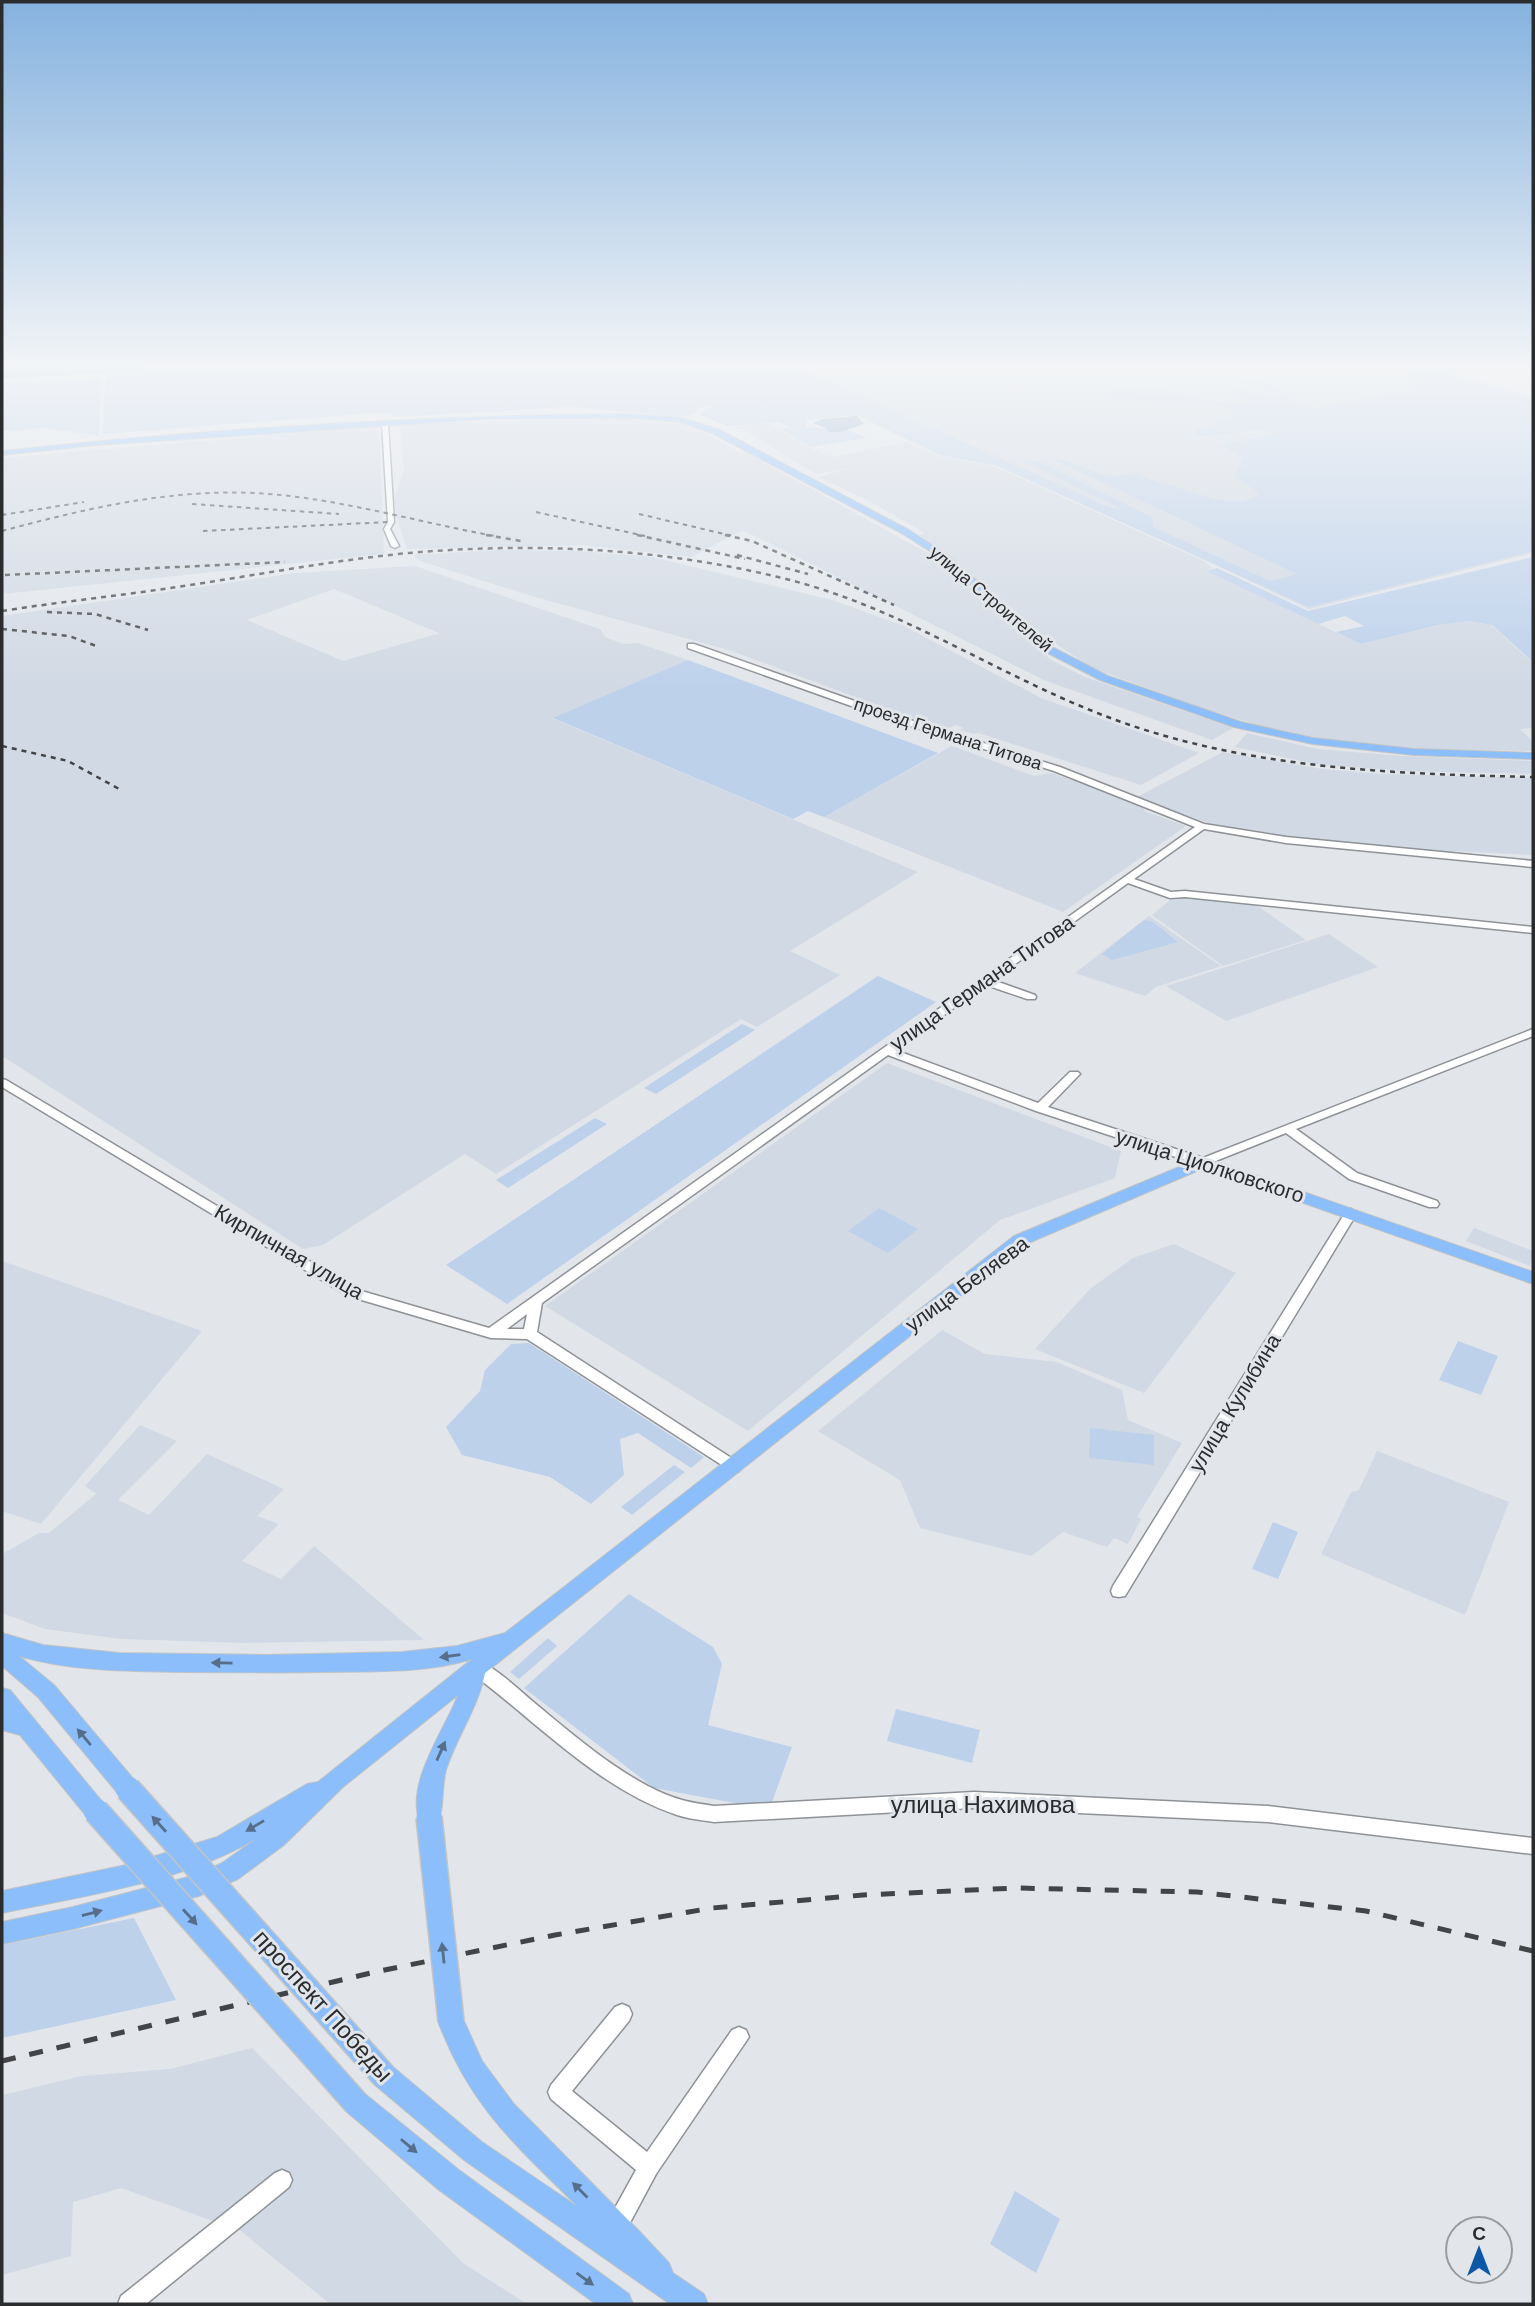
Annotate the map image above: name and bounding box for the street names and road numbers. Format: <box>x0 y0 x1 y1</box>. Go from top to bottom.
street label: улица Строителей <box>926 542 1056 656</box>
street label: проезд Германа Титова <box>852 694 1045 774</box>
street label: улица Германа Титова <box>885 910 1078 1055</box>
street label: улица Циолковского <box>1113 1124 1307 1207</box>
street label: Кирпичная улица <box>211 1200 368 1304</box>
street label: улица Беляева <box>901 1231 1033 1336</box>
street label: улица Кулибина <box>1184 1329 1285 1476</box>
street label: улица Нахимова <box>891 1791 1076 1818</box>
street label: проспект Победы <box>248 1924 399 2087</box>

